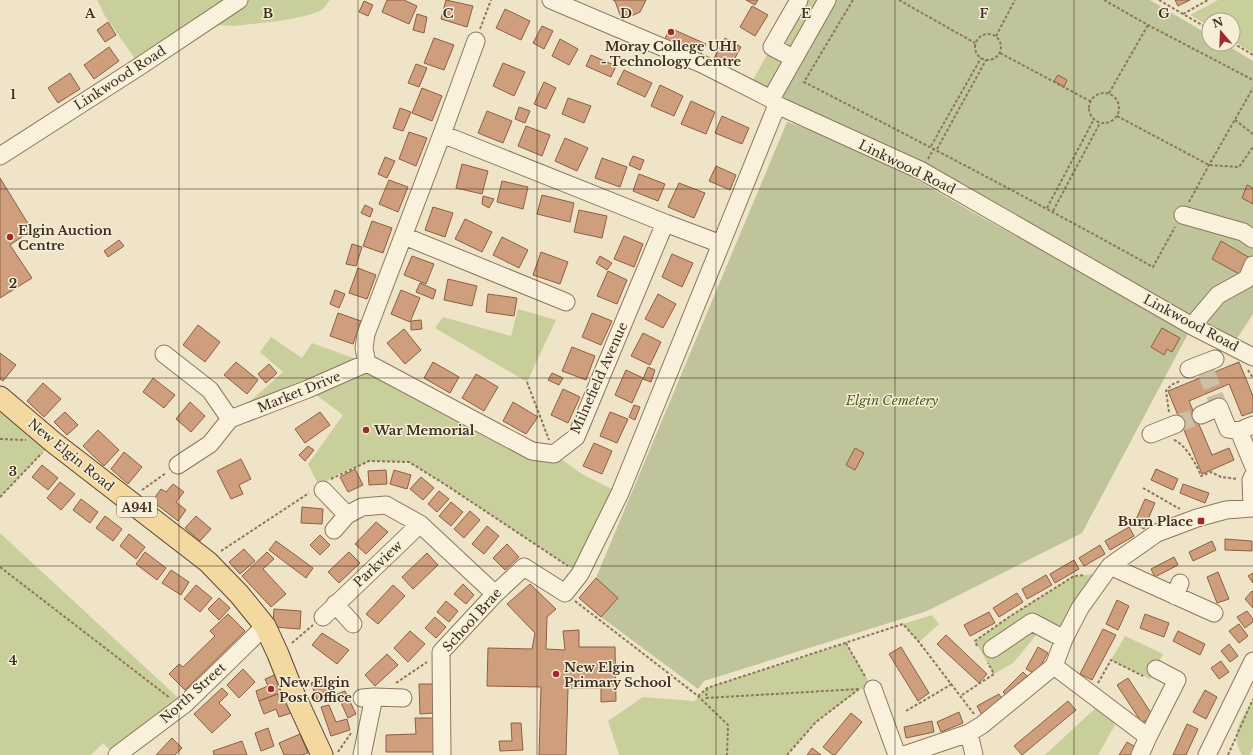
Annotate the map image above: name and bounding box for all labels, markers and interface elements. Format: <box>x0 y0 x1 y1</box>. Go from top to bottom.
text: A <box>84 5 96 22</box>
text: B <box>263 5 273 22</box>
text: C <box>443 5 454 22</box>
text: D <box>620 5 632 22</box>
text: E <box>801 5 811 22</box>
text: F <box>980 5 989 22</box>
text: G <box>1158 5 1170 22</box>
north arrow <box>1201 12 1241 52</box>
text: N <box>1211 14 1226 31</box>
marker: Moray College UHI - Technology Centre <box>666 27 676 37</box>
place label: Moray College UHI - Technology Centre <box>601 38 742 70</box>
street label: Linkwood Road <box>71 42 169 114</box>
text: 1 <box>10 86 16 103</box>
street label: Linkwood Road <box>856 136 958 198</box>
place label: Elgin Auction Centre <box>18 222 113 254</box>
marker: Elgin Auction Centre <box>5 232 15 242</box>
text: 2 <box>9 275 17 292</box>
street label: Linkwood Road <box>1140 291 1242 355</box>
street label: Milnefield Avenue <box>567 319 631 437</box>
street label: Market Drive <box>255 368 343 416</box>
park label: Elgin Cemetery <box>845 392 939 409</box>
street label: New Elgin Road <box>24 415 118 495</box>
place label: War Memorial <box>373 422 475 439</box>
marker: War Memorial <box>361 425 371 435</box>
text: 3 <box>9 463 17 480</box>
road number: A941 <box>117 497 157 517</box>
place label: Burn Place <box>1118 513 1193 530</box>
marker: Burn Place <box>1196 516 1206 526</box>
street label: Parkview <box>350 537 406 591</box>
street label: School Brae <box>439 585 505 655</box>
text: 4 <box>9 652 18 669</box>
street label: North Street <box>157 659 229 727</box>
place label: New Elgin Primary School <box>564 659 672 691</box>
marker: New Elgin Primary School <box>551 669 561 679</box>
place label: New Elgin Post Office <box>279 674 352 706</box>
marker: New Elgin Post Office <box>266 684 276 694</box>

